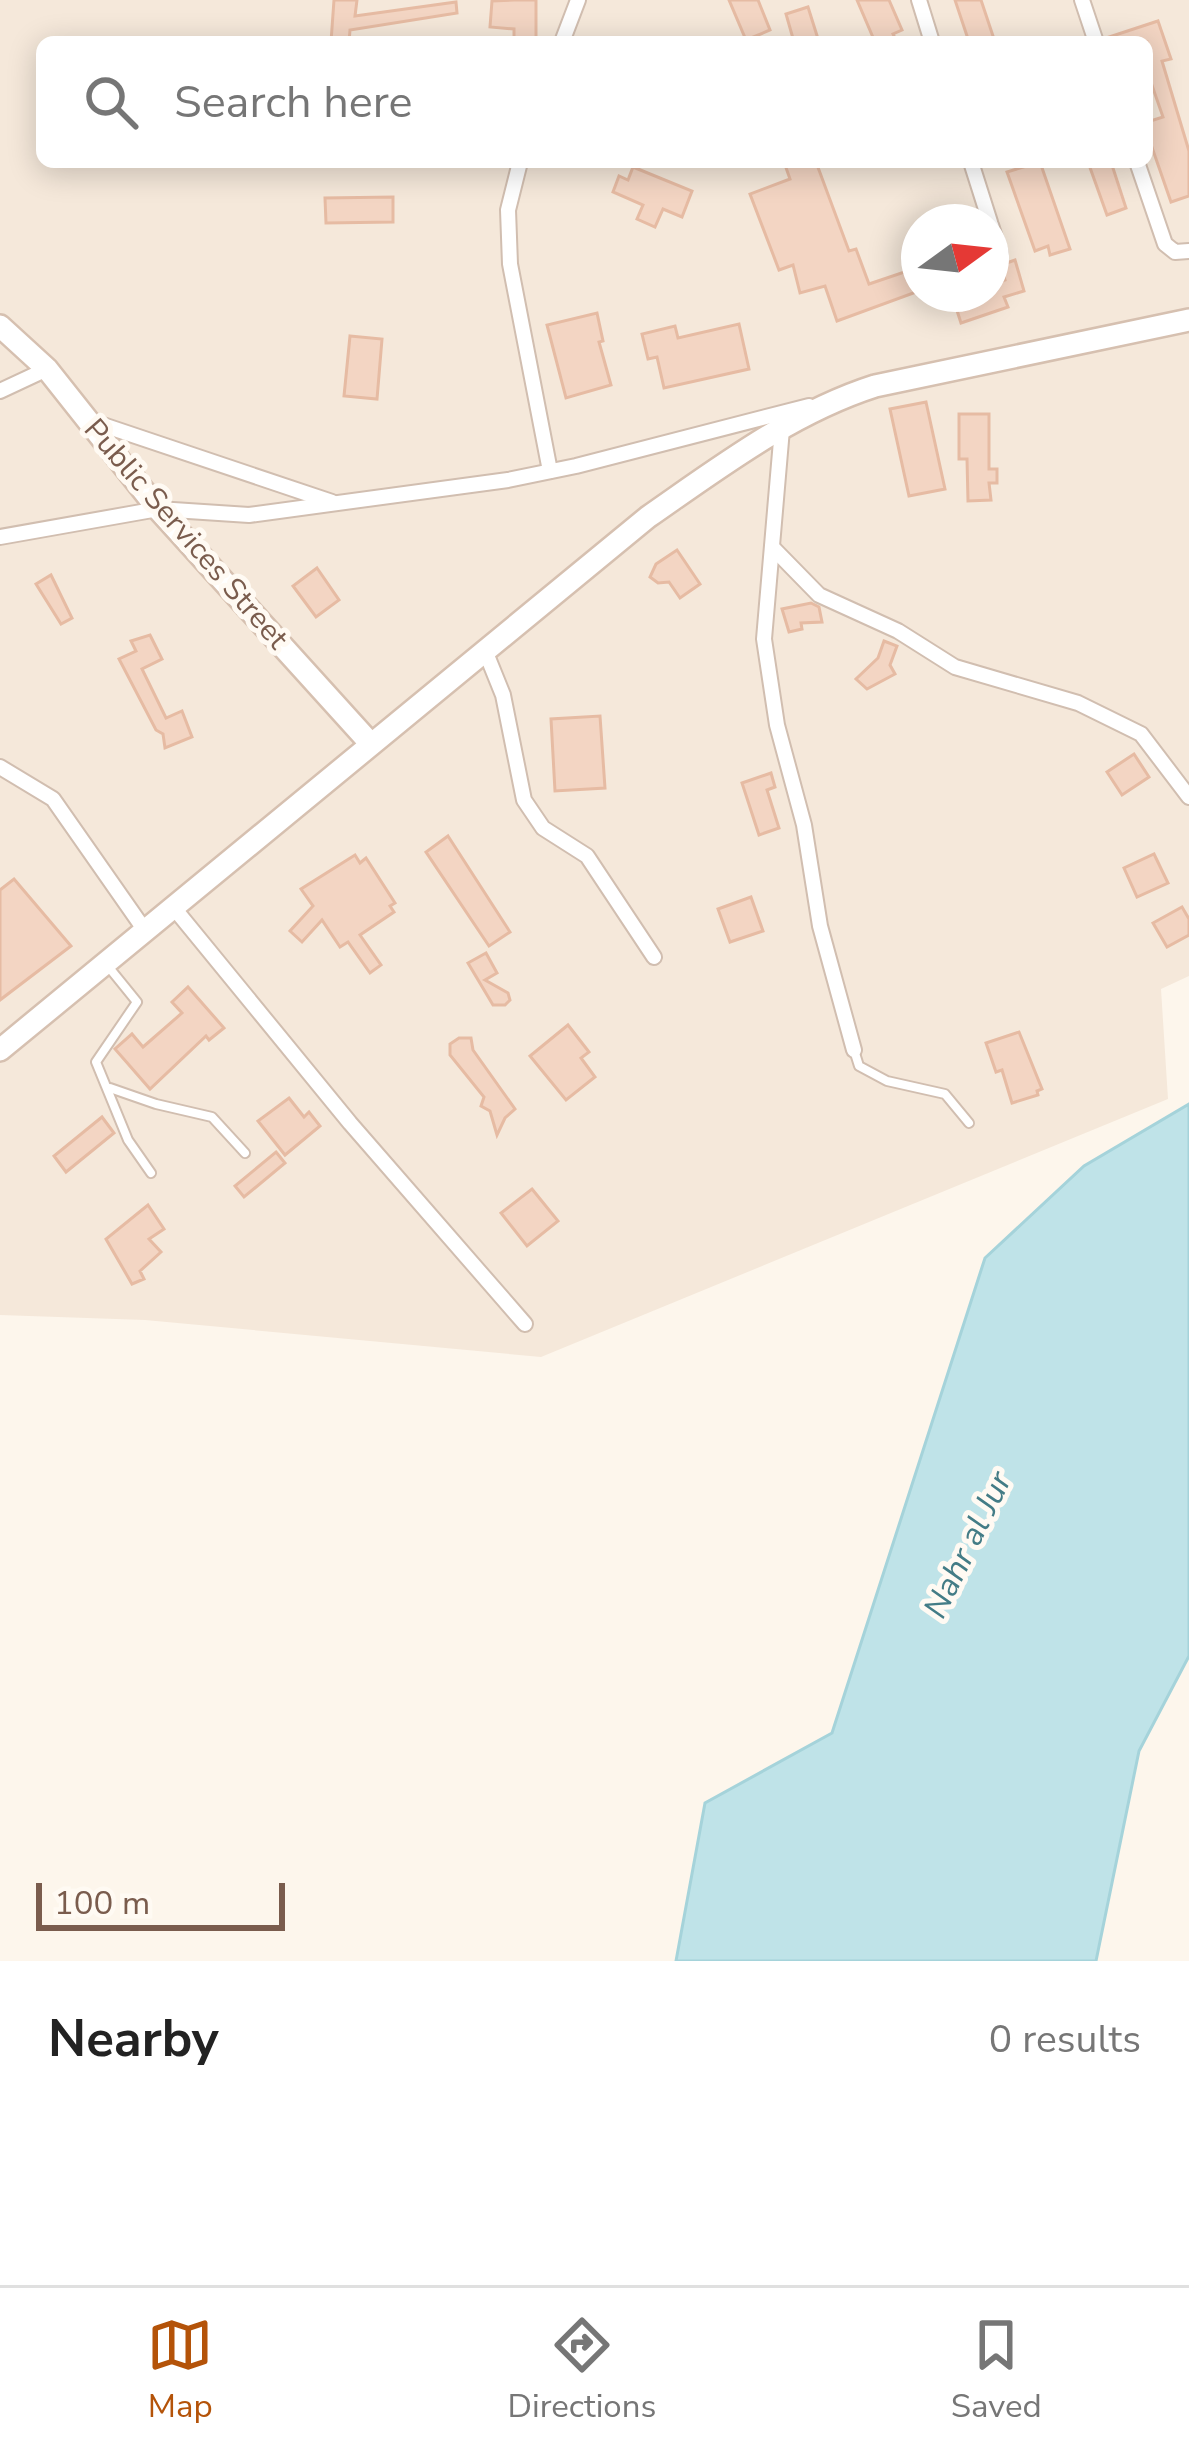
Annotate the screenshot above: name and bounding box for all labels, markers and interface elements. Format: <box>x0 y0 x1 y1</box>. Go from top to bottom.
search box <box>36 36 1153 168</box>
icon: search <box>78 69 144 135</box>
text: Search here <box>174 72 413 133</box>
north arrow <box>901 204 1009 312</box>
street label: Public Services Street <box>75 410 298 658</box>
water label: Nahr al Jur <box>913 1463 1023 1626</box>
scale bar <box>36 1877 285 1930</box>
text: 100 m <box>54 1881 150 1926</box>
text: Nearby <box>48 2004 219 2074</box>
text: 0 results <box>989 2013 1141 2066</box>
tab: Map <box>147 2312 213 2429</box>
tab: Directions <box>508 2312 656 2429</box>
tab: Saved <box>951 2312 1042 2429</box>

